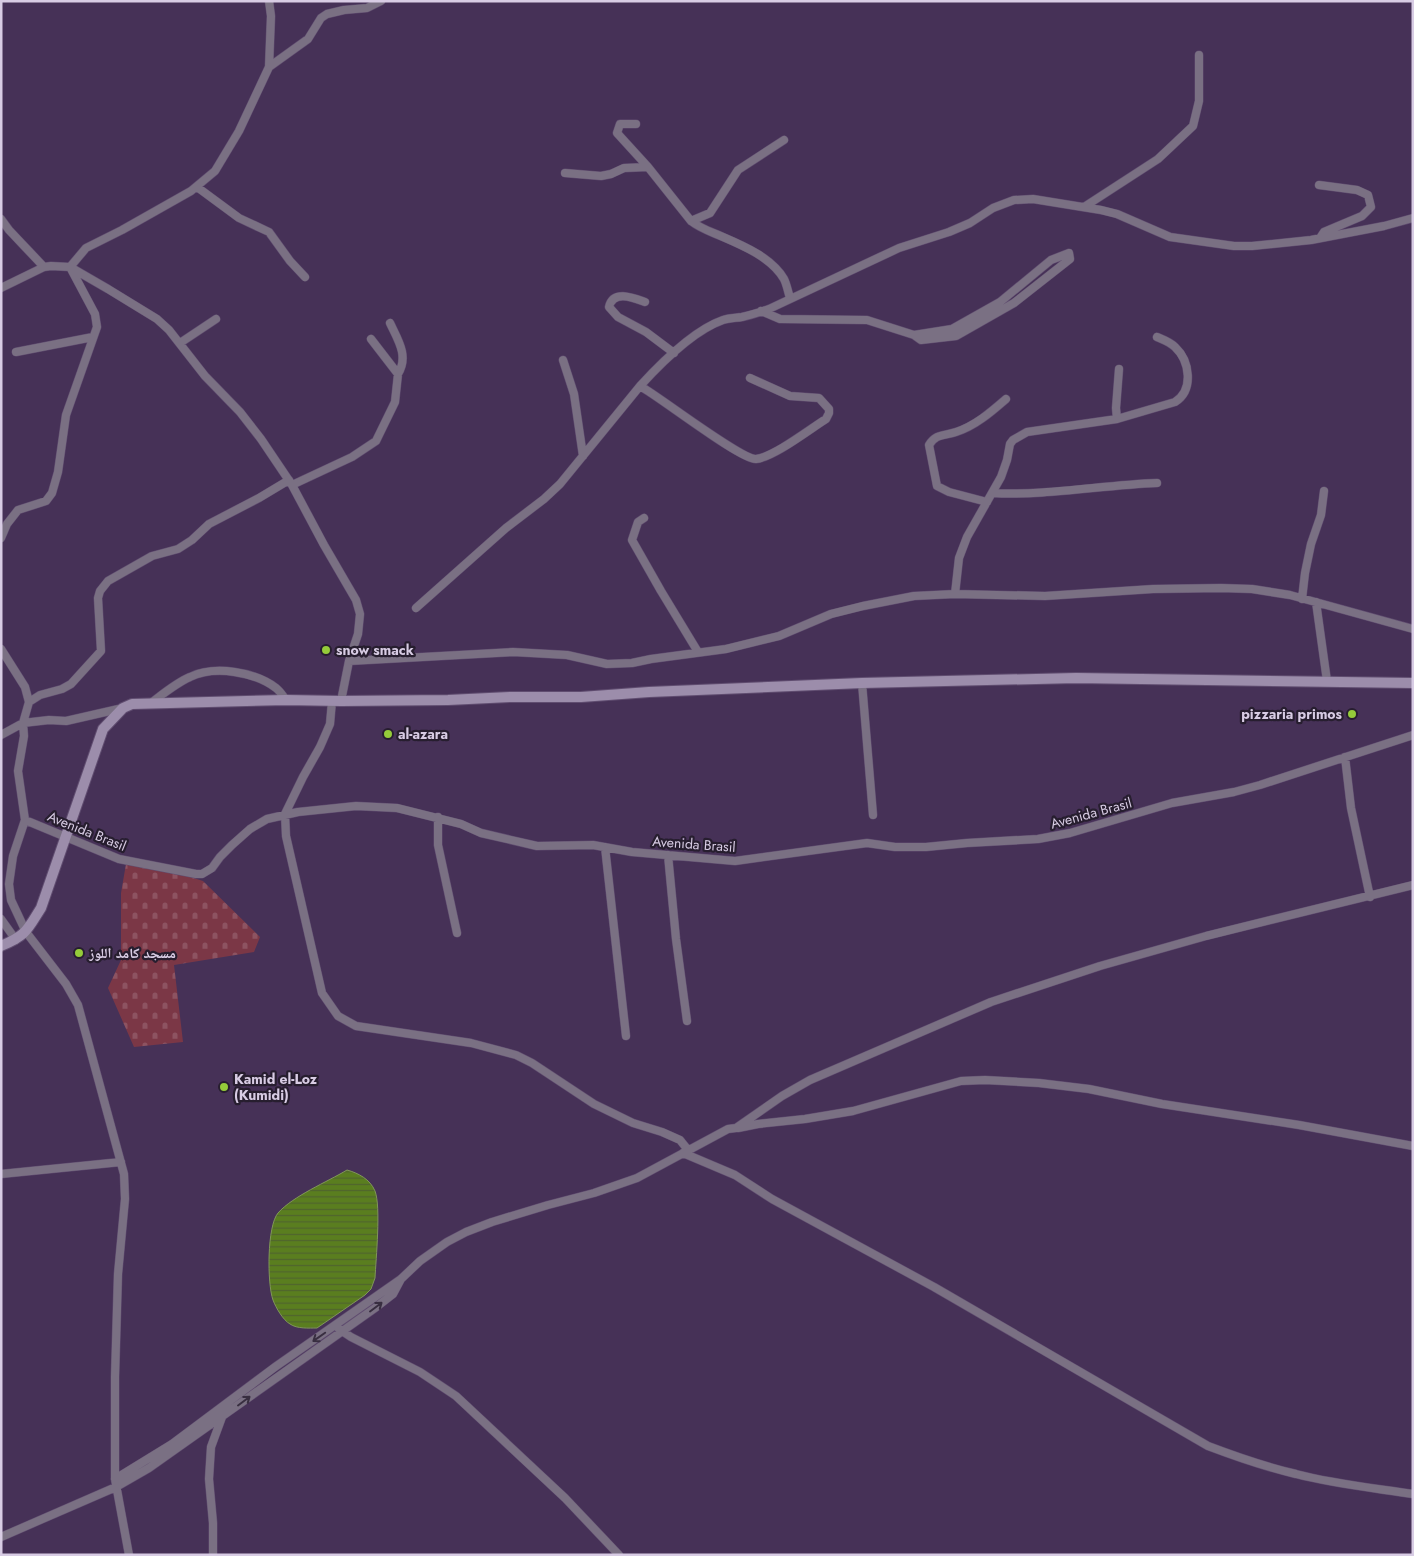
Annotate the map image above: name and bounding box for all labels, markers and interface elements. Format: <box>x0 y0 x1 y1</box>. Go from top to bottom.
place label: snow smack <box>336 640 414 660</box>
marker: snow smack <box>320 644 332 656</box>
place label: pizzaria primos <box>1241 704 1343 724</box>
marker: pizzaria primos <box>1346 708 1358 720</box>
place label: al-azara <box>398 724 448 744</box>
marker: al-azara <box>382 728 394 740</box>
street label: Avenida Brasil <box>1048 793 1134 833</box>
street label: Avenida Brasil <box>45 806 129 856</box>
street label: Avenida Brasil <box>652 831 736 857</box>
place label: مسجد كامد اللوز <box>88 943 176 963</box>
marker: مسجد كامد اللوز <box>73 947 85 959</box>
place label: Kamid el-Loz (Kumidi) <box>234 1069 318 1105</box>
marker: Kamid el-Loz (Kumidi) <box>218 1081 230 1093</box>
one-way arrow <box>369 1302 383 1312</box>
one-way arrow <box>312 1332 326 1342</box>
one-way arrow <box>237 1396 251 1406</box>

